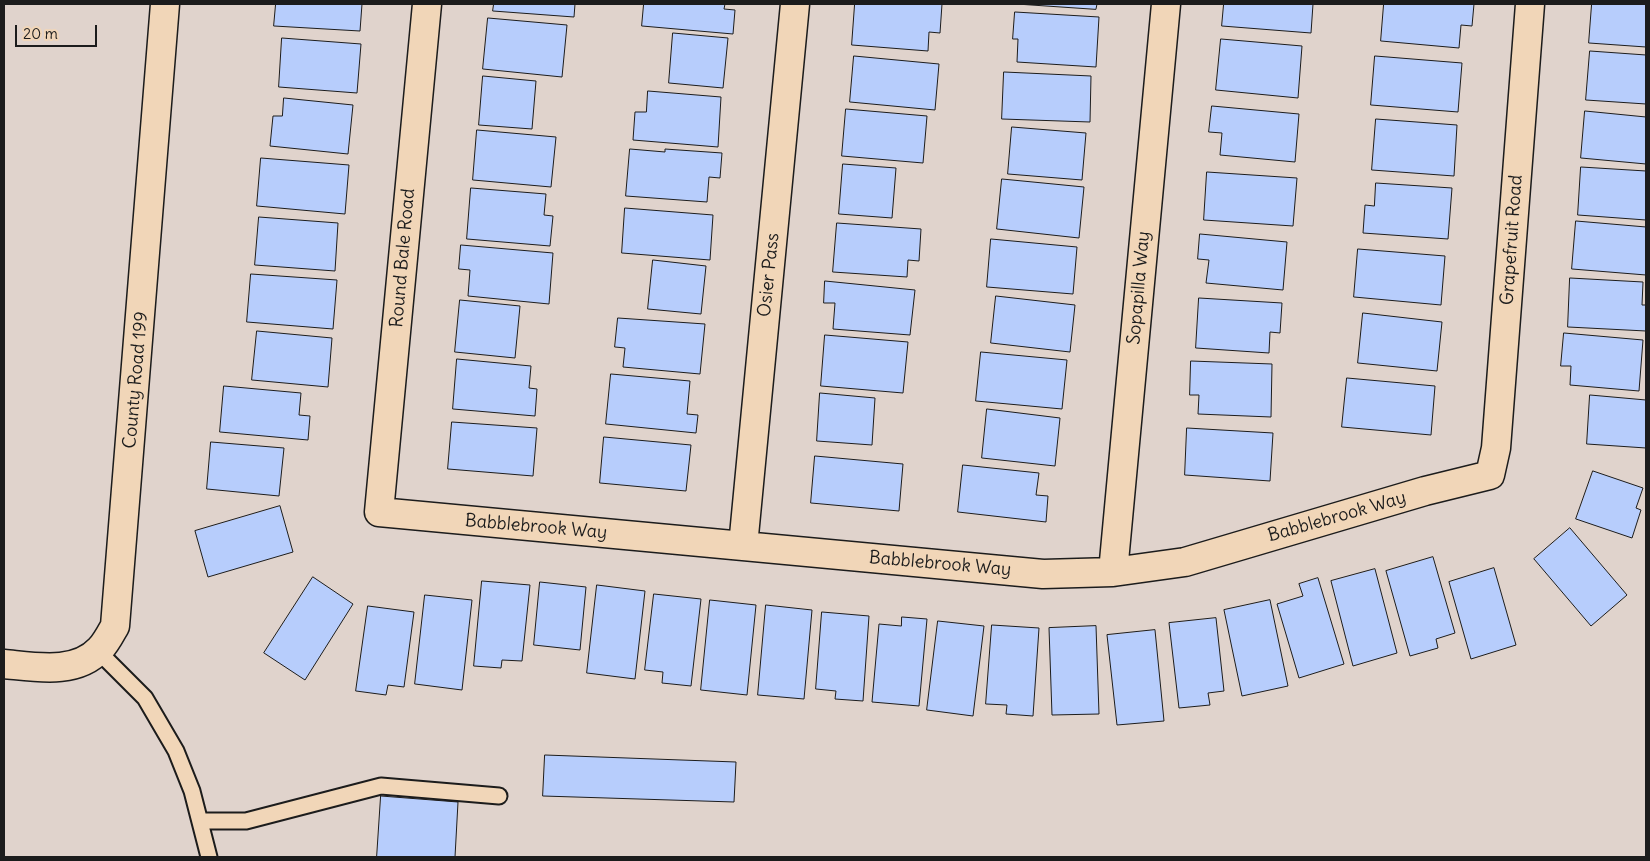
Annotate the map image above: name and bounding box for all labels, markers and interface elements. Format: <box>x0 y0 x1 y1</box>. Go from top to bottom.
scale bar <box>18 15 100 47</box>
text: 20 m <box>23 24 58 43</box>
street label: Grapefruit Road <box>1497 174 1527 306</box>
street label: Round Bale Road <box>386 188 420 328</box>
street label: Sopapilla Way <box>1123 230 1155 346</box>
street label: Osier Pass <box>754 232 784 318</box>
street label: County Road 199 <box>119 311 153 449</box>
street label: Babblebrook Way <box>1265 487 1409 547</box>
street label: Babblebrook Way <box>464 510 608 544</box>
street label: Babblebrook Way <box>868 547 1012 581</box>

